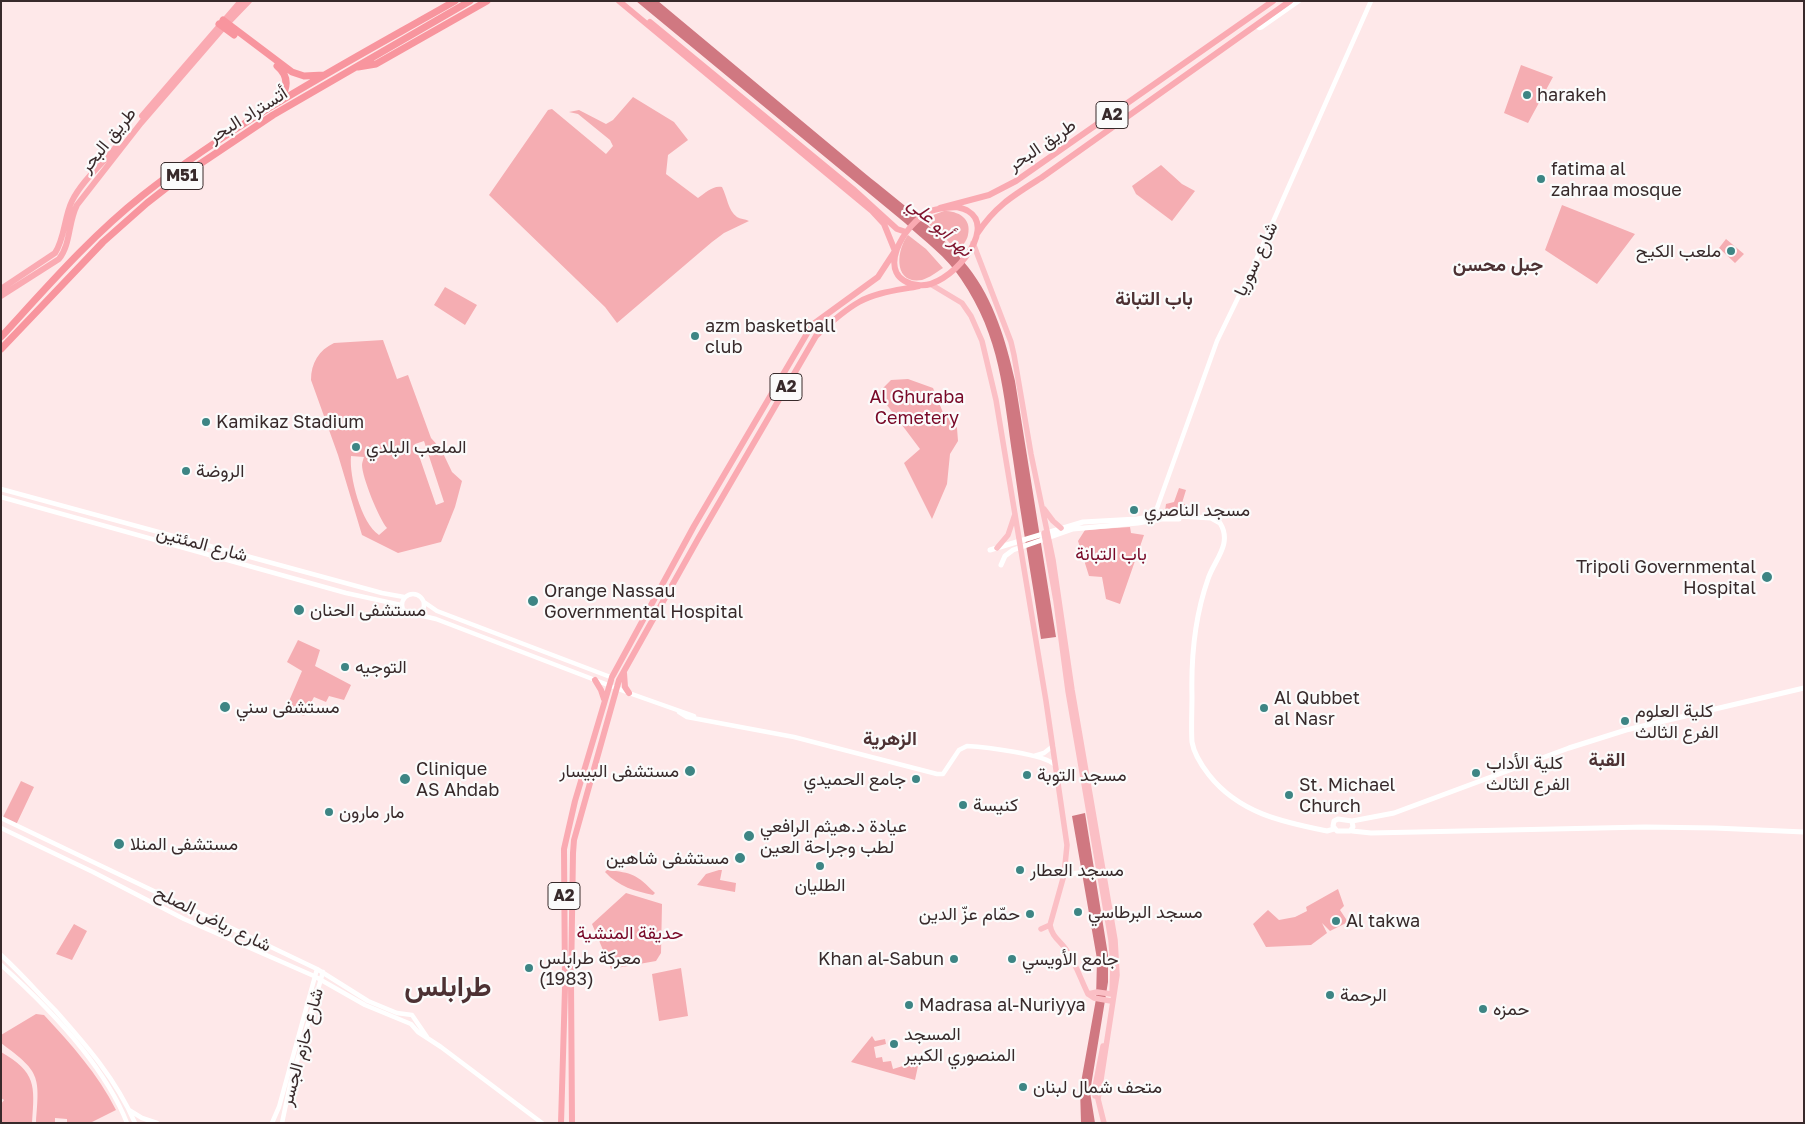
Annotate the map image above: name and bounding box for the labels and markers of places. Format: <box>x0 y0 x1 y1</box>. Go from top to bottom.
place label: harakeh <box>1537 84 1607 106</box>
marker: harakeh <box>1521 89 1533 101</box>
place label: fatima al zahraa mosque <box>1551 158 1682 200</box>
marker: fatima al zahraa mosque <box>1535 173 1547 185</box>
place label: ملعب الكيح <box>1636 240 1721 262</box>
marker: ملعب الكيح <box>1725 245 1737 257</box>
place label: azm basketball club <box>705 315 836 358</box>
marker: azm basketball club <box>689 330 701 342</box>
place label: Kamikaz Stadium <box>216 411 364 433</box>
marker: Kamikaz Stadium <box>200 416 212 428</box>
place label: الملعب البلدي <box>366 436 467 458</box>
marker: الملعب البلدي <box>350 441 362 453</box>
place label: الروضة <box>196 460 244 482</box>
marker: الروضة <box>180 465 192 477</box>
place label: مسجد الناصري <box>1144 499 1250 521</box>
marker: مسجد الناصري <box>1128 504 1140 516</box>
place label: Tripoli Governmental Hospital <box>1576 556 1756 598</box>
marker: Tripoli Governmental Hospital <box>1760 570 1774 584</box>
place label: Orange Nassau Governmental Hospital <box>544 580 743 622</box>
marker: Orange Nassau Governmental Hospital <box>526 594 540 608</box>
place label: مستشفى الحنان <box>310 599 426 621</box>
marker: مستشفى الحنان <box>292 603 306 617</box>
place label: التوجيه <box>355 656 407 678</box>
marker: التوجيه <box>339 661 351 673</box>
place label: Al Qubbet al Nasr <box>1274 687 1360 730</box>
place label: مستشفى سني <box>236 696 340 718</box>
marker: مستشفى سني <box>218 700 232 714</box>
place label: كلية العلوم الفرع الثالث <box>1635 700 1719 742</box>
marker: Al Qubbet al Nasr <box>1258 702 1270 714</box>
marker: كلية العلوم الفرع الثالث <box>1619 715 1631 727</box>
place label: كلية الأداب الفرع الثالث <box>1486 752 1570 794</box>
place label: Clinique AS Ahdab <box>416 758 499 801</box>
place label: مستشفی البيسار <box>559 760 679 782</box>
marker: مستشفی البيسار <box>683 764 697 778</box>
place label: مسجد التوبة <box>1037 764 1127 786</box>
marker: كلية الأداب الفرع الثالث <box>1470 767 1482 779</box>
place label: جامع الحميدي <box>804 768 906 790</box>
marker: مسجد التوبة <box>1021 769 1033 781</box>
marker: Clinique AS Ahdab <box>398 772 412 786</box>
marker: جامع الحميدي <box>910 773 922 785</box>
place label: St. Michael Church <box>1299 774 1395 816</box>
marker: St. Michael Church <box>1283 789 1295 801</box>
place label: كنيسة <box>973 794 1018 816</box>
marker: كنيسة <box>957 799 969 811</box>
place label: مار مارون <box>339 801 404 823</box>
marker: مار مارون <box>323 806 335 818</box>
place label: عيادة د.هيثم الرافعي لطب وجراحة العين <box>760 815 907 858</box>
marker: عيادة د.هيثم الرافعي لطب وجراحة العين <box>742 829 756 843</box>
place label: مستشفى المنلا <box>130 833 238 855</box>
marker: مستشفى المنلا <box>112 837 126 851</box>
place label: مستشفى شاهين <box>606 847 729 869</box>
marker: مستشفى شاهين <box>733 851 747 865</box>
place label: مسجد العطار <box>1030 859 1124 881</box>
marker: الطليان <box>814 860 826 872</box>
marker: مسجد العطار <box>1014 864 1026 876</box>
place label: الطليان <box>795 874 845 896</box>
place label: مسجد البرطاسي <box>1088 901 1203 923</box>
place label: حمّام عزّ الدين <box>919 903 1020 925</box>
marker: مسجد البرطاسي <box>1072 906 1084 918</box>
marker: حمّام عزّ الدين <box>1024 908 1036 920</box>
place label: Al takwa <box>1346 910 1420 932</box>
marker: Al takwa <box>1330 915 1342 927</box>
place label: معركة طرابلس (1983) <box>539 947 641 990</box>
place label: Khan al-Sabun <box>818 948 944 970</box>
place label: جامع الأويسي <box>1022 948 1119 970</box>
marker: Khan al-Sabun <box>948 953 960 965</box>
marker: جامع الأويسي <box>1006 953 1018 965</box>
marker: معركة طرابلس (1983) <box>523 962 535 974</box>
place label: الرحمة <box>1340 984 1387 1006</box>
marker: الرحمة <box>1324 989 1336 1001</box>
place label: Madrasa al-Nuriyya <box>919 994 1086 1016</box>
place label: حمزه <box>1493 998 1529 1020</box>
marker: Madrasa al-Nuriyya <box>903 999 915 1011</box>
marker: حمزه <box>1477 1003 1489 1015</box>
place label: المسجد المنصوري الكبير <box>904 1023 1015 1066</box>
marker: المسجد المنصوري الكبير <box>888 1038 900 1050</box>
place label: متحف شمال لبنان <box>1033 1076 1162 1098</box>
marker: متحف شمال لبنان <box>1017 1081 1029 1093</box>

